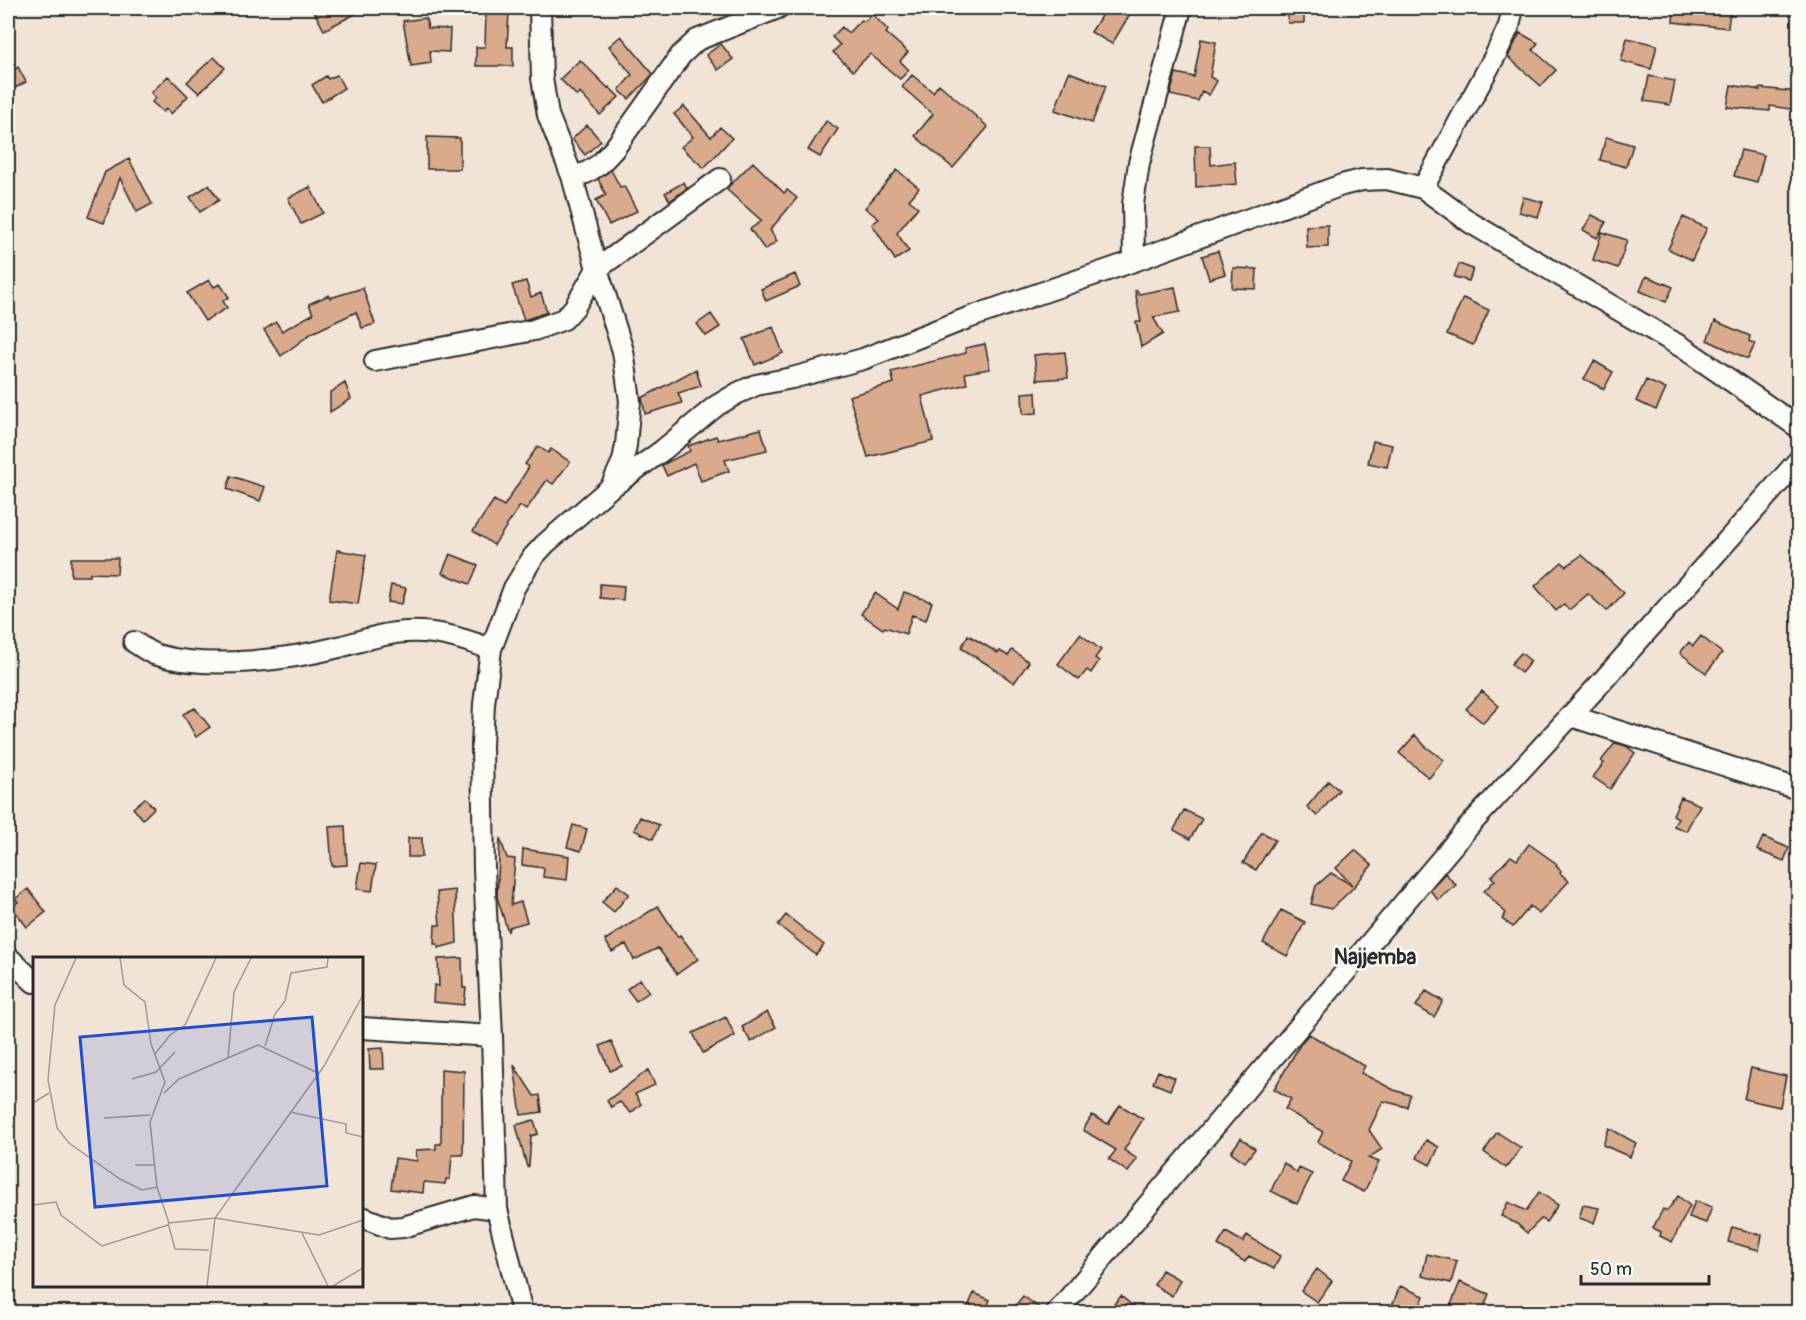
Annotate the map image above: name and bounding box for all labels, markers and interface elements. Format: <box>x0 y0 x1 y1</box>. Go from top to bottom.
district label: Najjemba <box>1334 944 1416 971</box>
inset map <box>33 957 363 1287</box>
scale bar <box>1581 1248 1708 1286</box>
text: 50 m <box>1590 1258 1632 1281</box>

